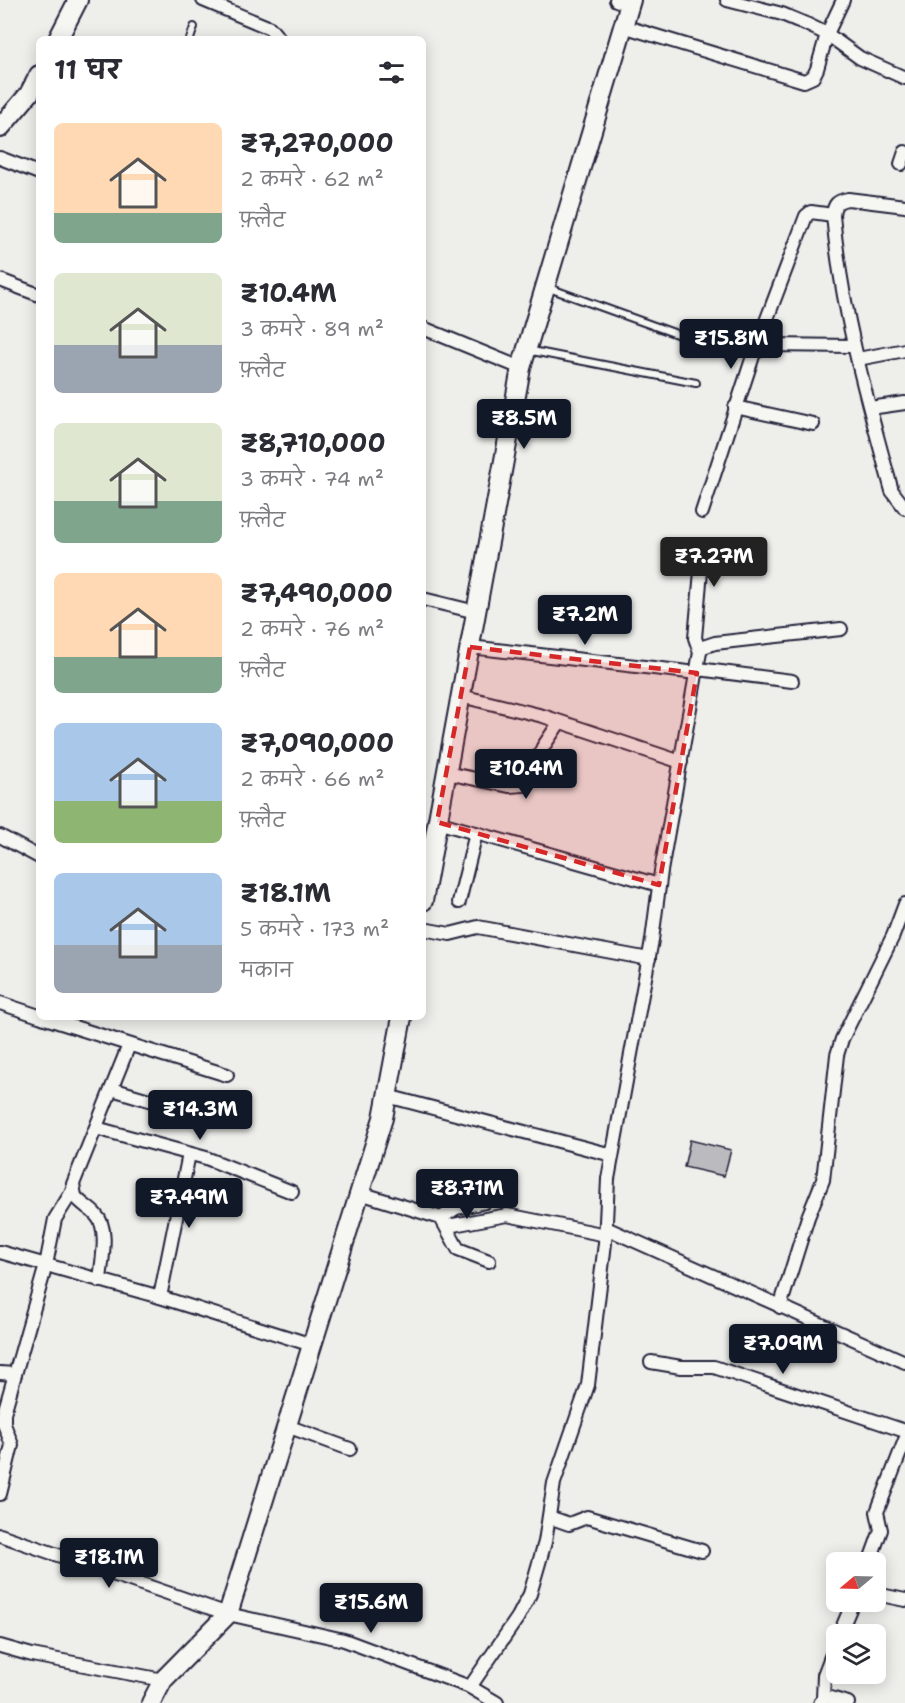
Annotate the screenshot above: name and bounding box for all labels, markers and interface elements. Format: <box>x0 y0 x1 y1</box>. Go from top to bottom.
text: 11 घर <box>54 52 121 87</box>
icon: filters <box>375 56 408 89</box>
text: ₹7,270,000 <box>240 125 394 160</box>
icon: home <box>102 147 174 219</box>
text: 2 कमरे · 62 m² <box>240 166 384 192</box>
text: फ़्लैट <box>240 207 286 233</box>
text: ₹10.4M <box>240 275 337 310</box>
icon: home <box>102 297 174 369</box>
text: 3 कमरे · 89 m² <box>240 316 384 342</box>
pin: ₹15.8M <box>682 319 780 370</box>
text: ₹15.8M <box>694 325 768 351</box>
text: फ़्लैट <box>240 357 286 383</box>
pin: ₹8.5M <box>482 399 566 450</box>
text: ₹8.5M <box>491 405 557 431</box>
text: ₹8,710,000 <box>240 425 386 460</box>
icon: home <box>102 447 174 519</box>
text: 3 कमरे · 74 m² <box>240 466 384 492</box>
text: फ़्लैट <box>240 507 286 533</box>
pin: ₹7.27M <box>665 537 763 588</box>
text: ₹7.27M <box>674 543 754 569</box>
text: ₹7,490,000 <box>240 575 393 610</box>
pin: ₹7.2M <box>543 595 627 646</box>
icon: home <box>102 597 174 669</box>
text: ₹7.2M <box>552 601 618 627</box>
text: 2 कमरे · 76 m² <box>240 616 384 642</box>
text: फ़्लैट <box>240 657 286 683</box>
text: ₹7,090,000 <box>240 725 394 760</box>
icon: home <box>102 747 174 819</box>
pin: ₹10.4M <box>477 749 575 800</box>
text: ₹10.4M <box>489 755 563 781</box>
text: 2 कमरे · 66 m² <box>240 766 384 792</box>
text: फ़्लैट <box>240 807 286 833</box>
text: ₹18.1M <box>240 875 331 910</box>
icon: home <box>102 897 174 969</box>
text: 5 कमरे · 173 m² <box>240 916 389 942</box>
text: मकान <box>240 957 293 983</box>
pin: ₹14.3M <box>151 1090 249 1141</box>
text: ₹14.3M <box>162 1096 238 1122</box>
pin: ₹8.71M <box>418 1169 516 1220</box>
text: ₹8.71M <box>430 1175 504 1201</box>
pin: ₹7.49M <box>140 1178 238 1229</box>
text: ₹7.49M <box>150 1184 228 1210</box>
pin: ₹7.09M <box>734 1324 832 1375</box>
text: ₹7.09M <box>743 1330 823 1356</box>
pin: ₹18.1M <box>60 1538 158 1589</box>
text: ₹18.1M <box>74 1544 144 1570</box>
north arrow <box>826 1552 886 1612</box>
map controls <box>826 1552 886 1684</box>
pin: ₹15.6M <box>322 1583 420 1634</box>
text: ₹15.6M <box>334 1589 408 1615</box>
button: layers <box>826 1624 886 1684</box>

